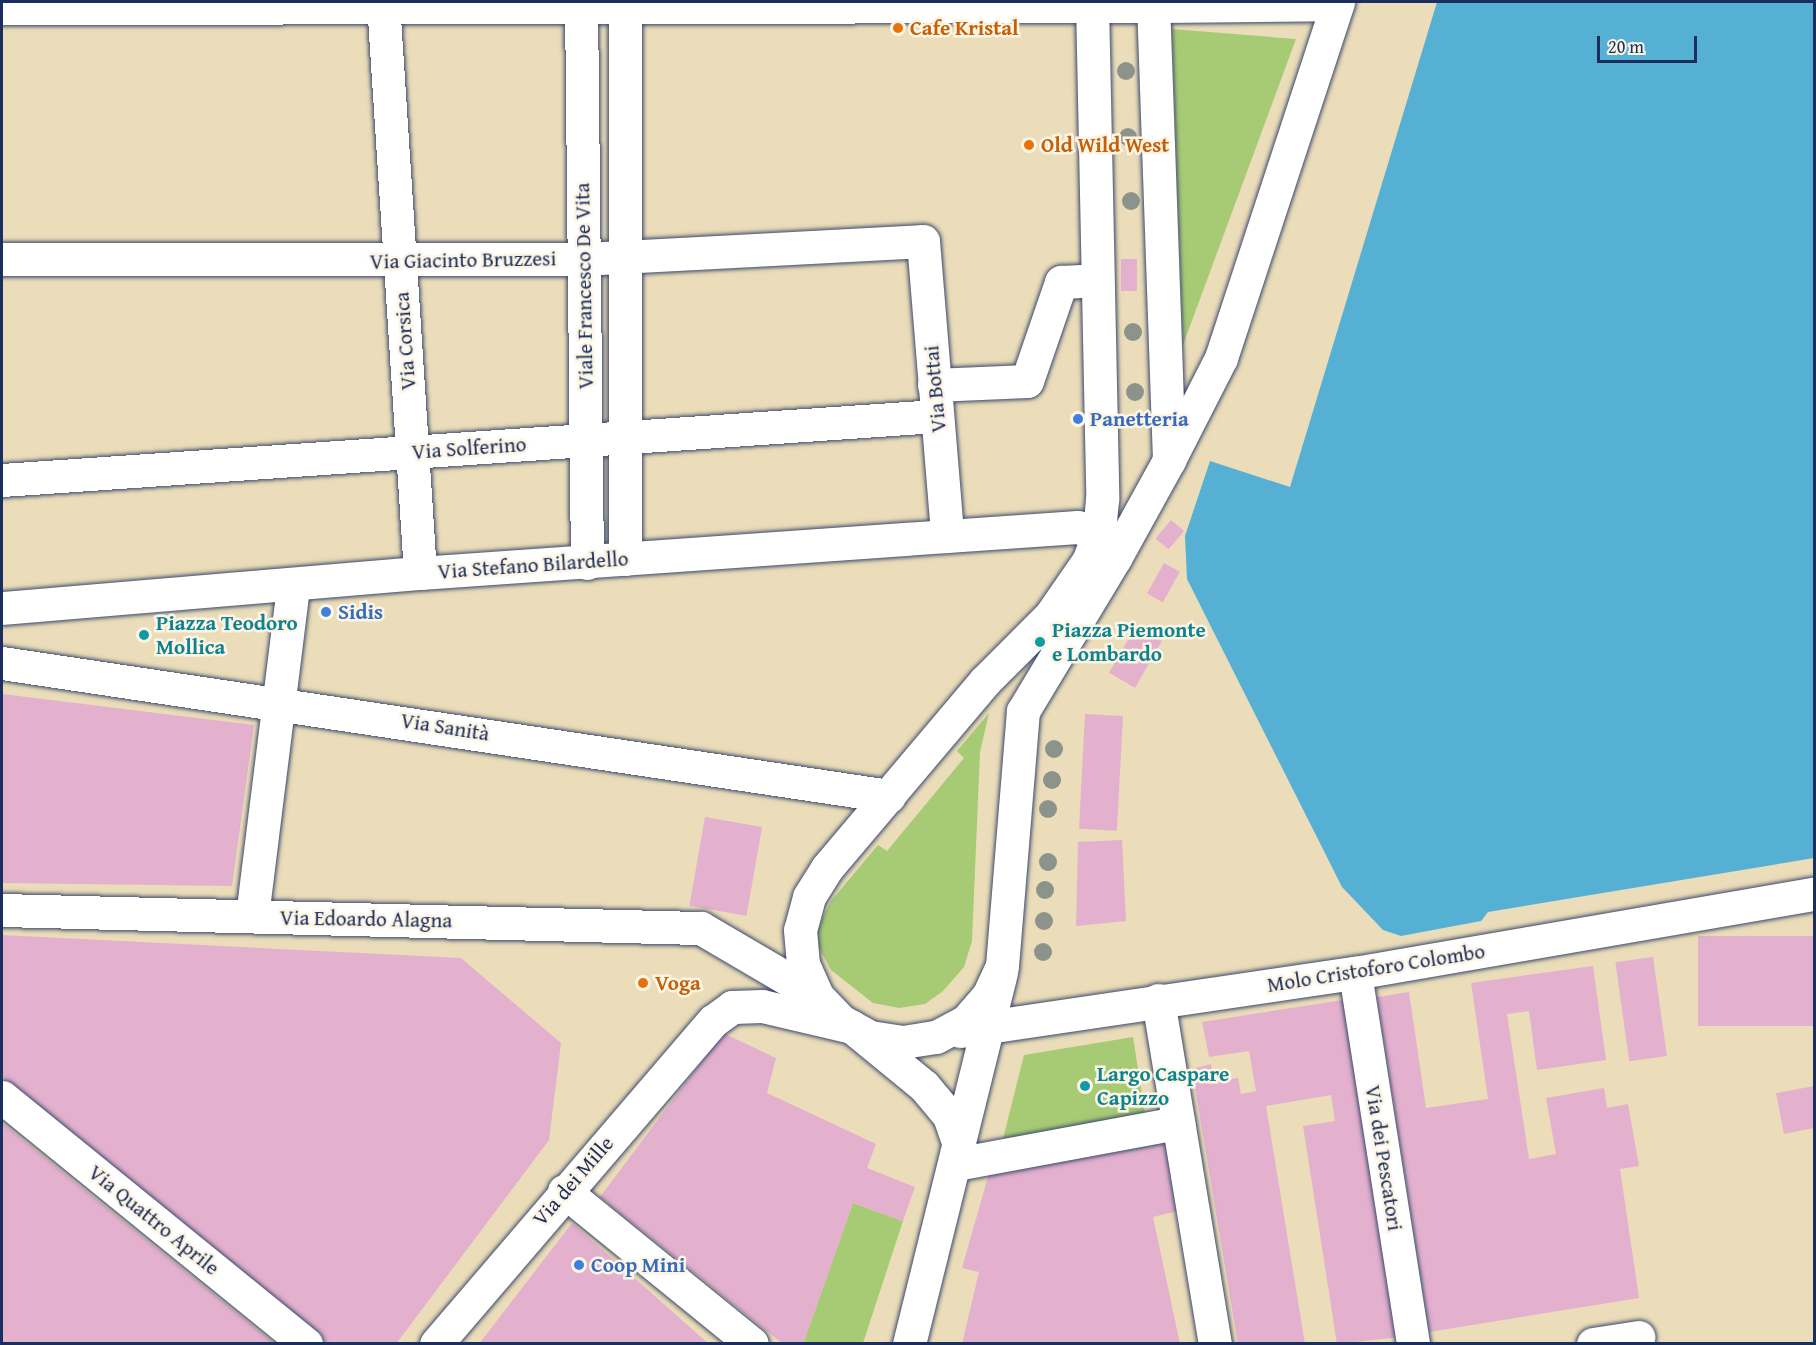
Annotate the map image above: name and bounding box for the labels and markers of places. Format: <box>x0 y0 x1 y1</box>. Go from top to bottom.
place label: Cafe Kristal <box>910 15 1019 41</box>
marker: Cafe Kristal <box>891 21 905 35</box>
place label: Old Wild West <box>1041 132 1169 158</box>
marker: Old Wild West <box>1022 138 1036 152</box>
place label: Panetteria <box>1090 406 1189 432</box>
marker: Panetteria <box>1071 412 1085 426</box>
place label: Sidis <box>338 599 383 625</box>
marker: Sidis <box>319 605 333 619</box>
place label: Piazza Teodoro Mollica <box>156 610 298 660</box>
place label: Piazza Piemonte e Lombardo <box>1052 617 1206 667</box>
marker: Piazza Teodoro Mollica <box>137 628 151 642</box>
marker: Piazza Piemonte e Lombardo <box>1033 635 1047 649</box>
place label: Voga <box>655 970 701 996</box>
marker: Voga <box>636 976 650 990</box>
place label: Largo Caspare Capizzo <box>1097 1061 1229 1111</box>
marker: Largo Caspare Capizzo <box>1078 1079 1092 1093</box>
place label: Coop Mini <box>591 1252 685 1278</box>
marker: Coop Mini <box>572 1258 586 1272</box>

